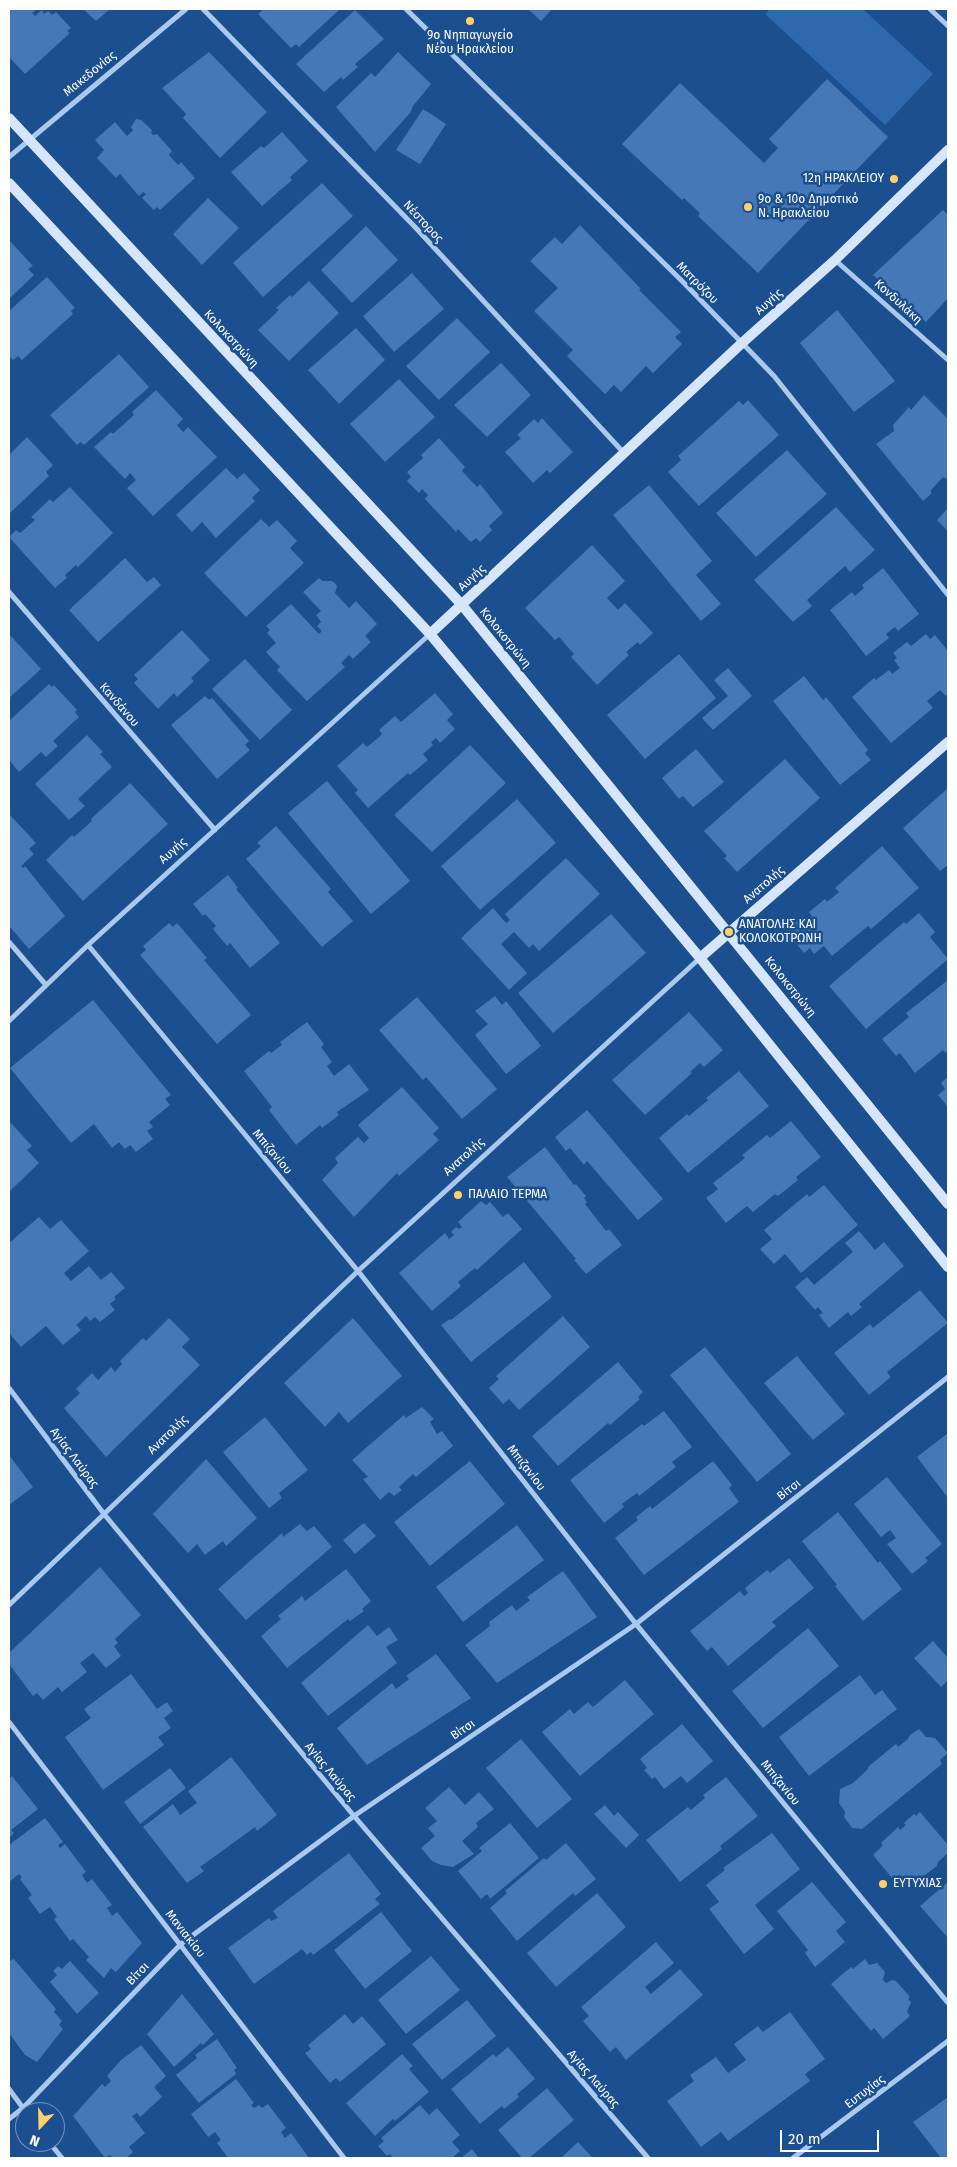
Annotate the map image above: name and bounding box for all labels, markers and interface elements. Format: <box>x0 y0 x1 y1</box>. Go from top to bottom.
marker: 9ο Νηπιαγωγείο Νέου Ηρακλείου <box>464 15 476 27</box>
place label: 9ο Νηπιαγωγείο Νέου Ηρακλείου <box>426 29 514 57</box>
street label: Μακεδονίας <box>61 48 119 100</box>
place label: 12η ΗΡΑΚΛΕΙΟΥ <box>803 172 884 186</box>
marker: 12η ΗΡΑΚΛΕΙΟΥ <box>888 173 900 185</box>
place label: 9ο & 10ο Δημοτικό Ν. Ηρακλείου <box>758 193 858 221</box>
street label: Νέστορος <box>400 198 446 246</box>
marker: 9ο & 10ο Δημοτικό Ν. Ηρακλείου <box>742 201 754 213</box>
street label: Ματρόζου <box>673 259 721 307</box>
street label: Κονδυλάκη <box>871 277 925 327</box>
street label: Αυγής <box>752 286 786 318</box>
street label: Κολοκοτρώνη <box>201 307 261 371</box>
street label: Αυγής <box>455 562 489 594</box>
street label: Κολοκοτρώνη <box>476 605 534 671</box>
street label: Κανδάνου <box>96 680 142 730</box>
street label: Αυγής <box>156 835 190 867</box>
street label: Ανατολής <box>740 863 788 907</box>
place label: ΑΝΑΤΟΛΗΣ ΚΑΙ ΚΟΛΟΚΟΤΡΩΝΗ <box>739 918 822 946</box>
marker: ΑΝΑΤΟΛΗΣ ΚΑΙ ΚΟΛΟΚΟΤΡΩΝΗ <box>723 926 735 938</box>
street label: Κολοκοτρώνη <box>761 954 819 1020</box>
street label: Μπιζανίου <box>249 1127 295 1177</box>
street label: Ανατολής <box>441 1135 487 1179</box>
place label: ΠΑΛΑΙΟ ΤΕΡΜΑ <box>468 1188 547 1202</box>
marker: ΠΑΛΑΙΟ ΤΕΡΜΑ <box>452 1189 464 1201</box>
street label: Ανατολής <box>145 1412 191 1458</box>
street label: Αγίας Λαύρας <box>47 1425 101 1491</box>
street label: Μπιζανίου <box>504 1442 548 1494</box>
street label: Βίτσι <box>774 1476 804 1504</box>
street label: Βίτσι <box>448 1717 478 1743</box>
street label: Αγίας Λαύρας <box>301 1740 359 1804</box>
street label: Μπιζανίου <box>757 1757 803 1809</box>
place label: ΕΥΤΥΧΙΑΣ <box>893 1877 942 1891</box>
marker: ΕΥΤΥΧΙΑΣ <box>877 1878 889 1890</box>
street label: Μανιακίου <box>162 1907 208 1961</box>
street label: Βίτσι <box>124 1960 152 1988</box>
street label: Αγίας Λαύρας <box>564 2047 622 2111</box>
street label: Ευτυχίας <box>842 2072 888 2112</box>
north arrow <box>15 2102 65 2152</box>
scale bar <box>782 2120 881 2152</box>
text: 20 m <box>788 2130 821 2148</box>
text: N <box>27 2131 42 2150</box>

